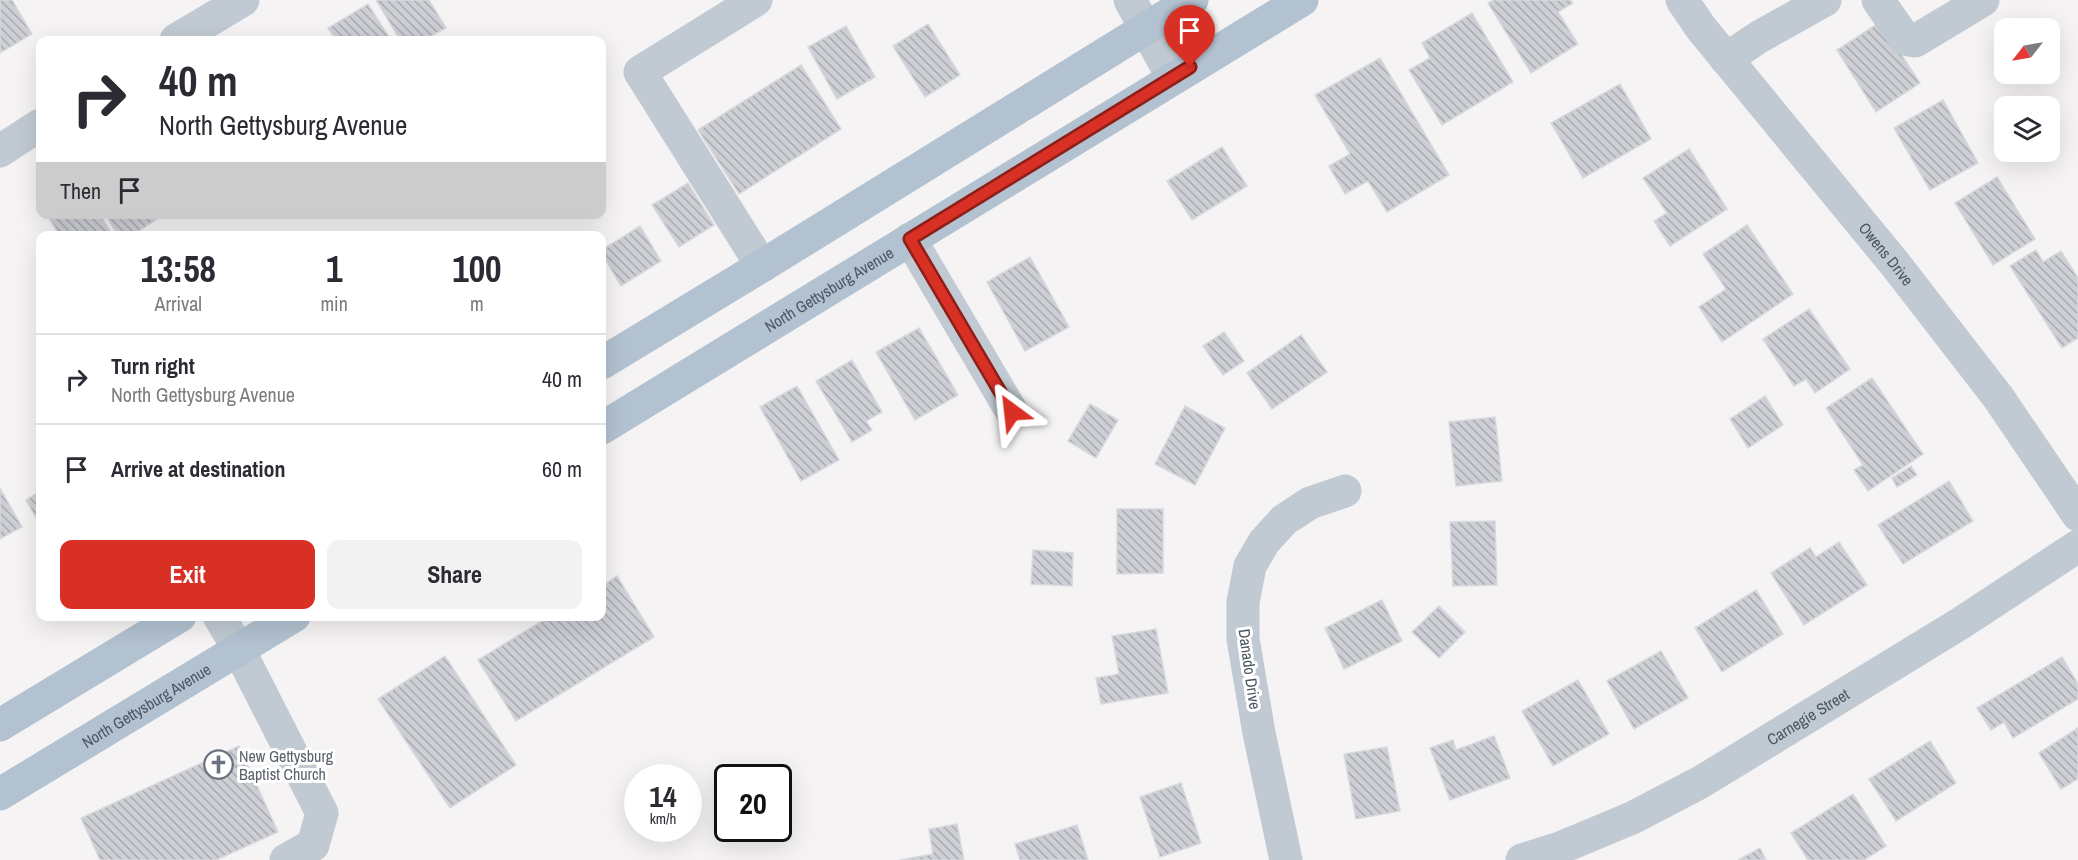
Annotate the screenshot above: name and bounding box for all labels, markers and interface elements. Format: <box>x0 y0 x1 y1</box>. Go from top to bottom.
pin <box>1164 5 1215 67</box>
icon: arrive <box>1173 14 1206 47</box>
north arrow <box>1994 18 2060 84</box>
map controls <box>1994 18 2060 162</box>
text: 40 m <box>159 53 238 109</box>
icon: right <box>60 60 138 138</box>
button: layers <box>1994 96 2060 162</box>
text: North Gettysburg Avenue <box>159 107 407 143</box>
icon: arrive <box>113 174 146 207</box>
text: Then <box>60 176 101 206</box>
street label: Owens Drive <box>1854 217 1919 290</box>
street label: North Gettysburg Avenue <box>760 241 897 337</box>
text: 13:58 <box>140 245 216 293</box>
text: 1 <box>326 245 342 293</box>
text: 100 <box>452 245 502 293</box>
text: Arrival <box>155 290 202 317</box>
text: min <box>320 290 348 317</box>
text: m <box>470 290 484 317</box>
text: Turn right <box>111 351 195 381</box>
icon: right <box>60 363 93 396</box>
text: 40 m <box>542 364 582 394</box>
position arrow <box>980 380 1044 444</box>
text: North Gettysburg Avenue <box>111 381 295 408</box>
icon: arrive <box>60 453 93 486</box>
text: Arrive at destination <box>111 454 285 484</box>
text: 60 m <box>542 454 582 484</box>
button: Exit <box>60 540 315 609</box>
button: Share <box>327 540 582 609</box>
street label: Danado Drive <box>1233 627 1267 711</box>
street label: North Gettysburg Avenue <box>78 658 215 753</box>
street label: Carnegie Street <box>1763 683 1853 750</box>
place label: New Gettysburg Baptist Church <box>239 745 334 785</box>
church icon: New Gettysburg Baptist Church <box>202 749 234 781</box>
speed limit sign: 20 <box>714 764 792 842</box>
text: 14 <box>649 776 677 816</box>
text: km/h <box>650 808 676 829</box>

